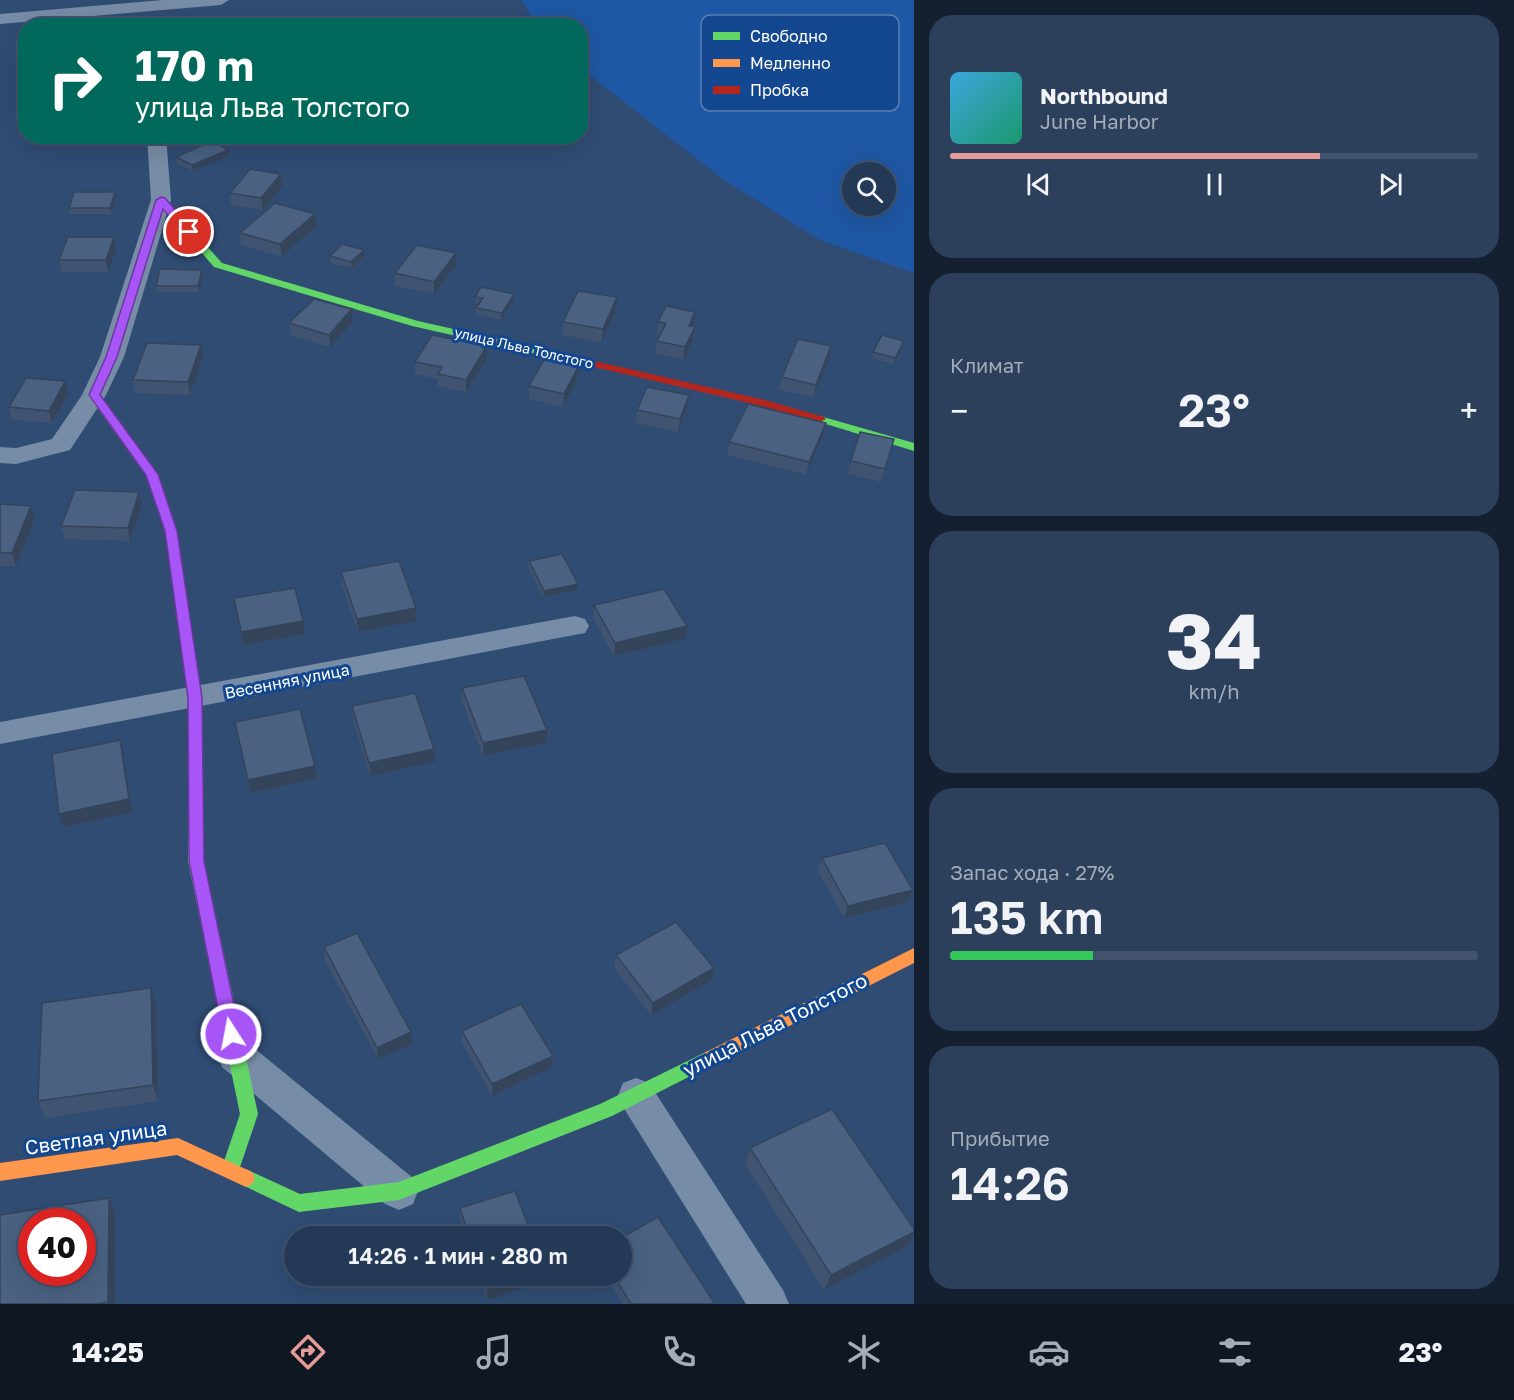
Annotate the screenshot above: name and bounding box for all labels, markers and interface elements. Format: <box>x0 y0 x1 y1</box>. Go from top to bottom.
legend <box>701 15 899 111</box>
text: Свободно <box>750 26 828 46</box>
text: 170 m <box>135 40 254 90</box>
icon: right <box>36 42 114 120</box>
text: Медленно <box>750 53 831 73</box>
text: Пробка <box>750 80 809 100</box>
text: Northbound <box>1040 82 1168 109</box>
text: улица Льва Толстого <box>135 91 410 123</box>
text: June Harbor <box>1040 109 1159 133</box>
map controls <box>842 162 896 216</box>
button: search <box>842 162 896 216</box>
icon: previous <box>1022 168 1055 201</box>
icon: pause <box>1198 168 1231 201</box>
icon: next <box>1374 168 1407 201</box>
pin <box>163 206 214 257</box>
icon: arrive <box>172 215 205 248</box>
street label: улица Льва Толстого <box>453 323 595 372</box>
text: Климат <box>950 353 1024 377</box>
text: 23° <box>1178 383 1250 437</box>
text: − <box>950 391 968 430</box>
text: + <box>1460 391 1478 430</box>
text: 34 <box>1166 593 1262 686</box>
street label: Весенняя улица <box>223 659 351 703</box>
text: km/h <box>1189 679 1239 703</box>
text: Запас хода · 27% <box>950 860 1114 884</box>
text: 135 km <box>950 890 1103 944</box>
street label: улица Льва Толстого <box>678 967 871 1081</box>
position arrow <box>199 1002 263 1066</box>
street label: Светлая улица <box>23 1115 168 1159</box>
text: Прибытие <box>950 1126 1050 1150</box>
text: 14:26 <box>950 1156 1070 1210</box>
speed limit sign: 40 <box>18 1208 96 1286</box>
text: 14:26 · 1 мин · 280 m <box>348 1242 568 1269</box>
icon: directions <box>287 1331 329 1373</box>
icon: music <box>473 1331 515 1373</box>
icon: phone <box>658 1331 700 1373</box>
icon: climate <box>843 1331 885 1373</box>
icon: car <box>1028 1331 1070 1373</box>
icon: filters <box>1214 1331 1256 1373</box>
text: 14:25 <box>72 1336 144 1368</box>
text: 23° <box>1399 1336 1442 1368</box>

